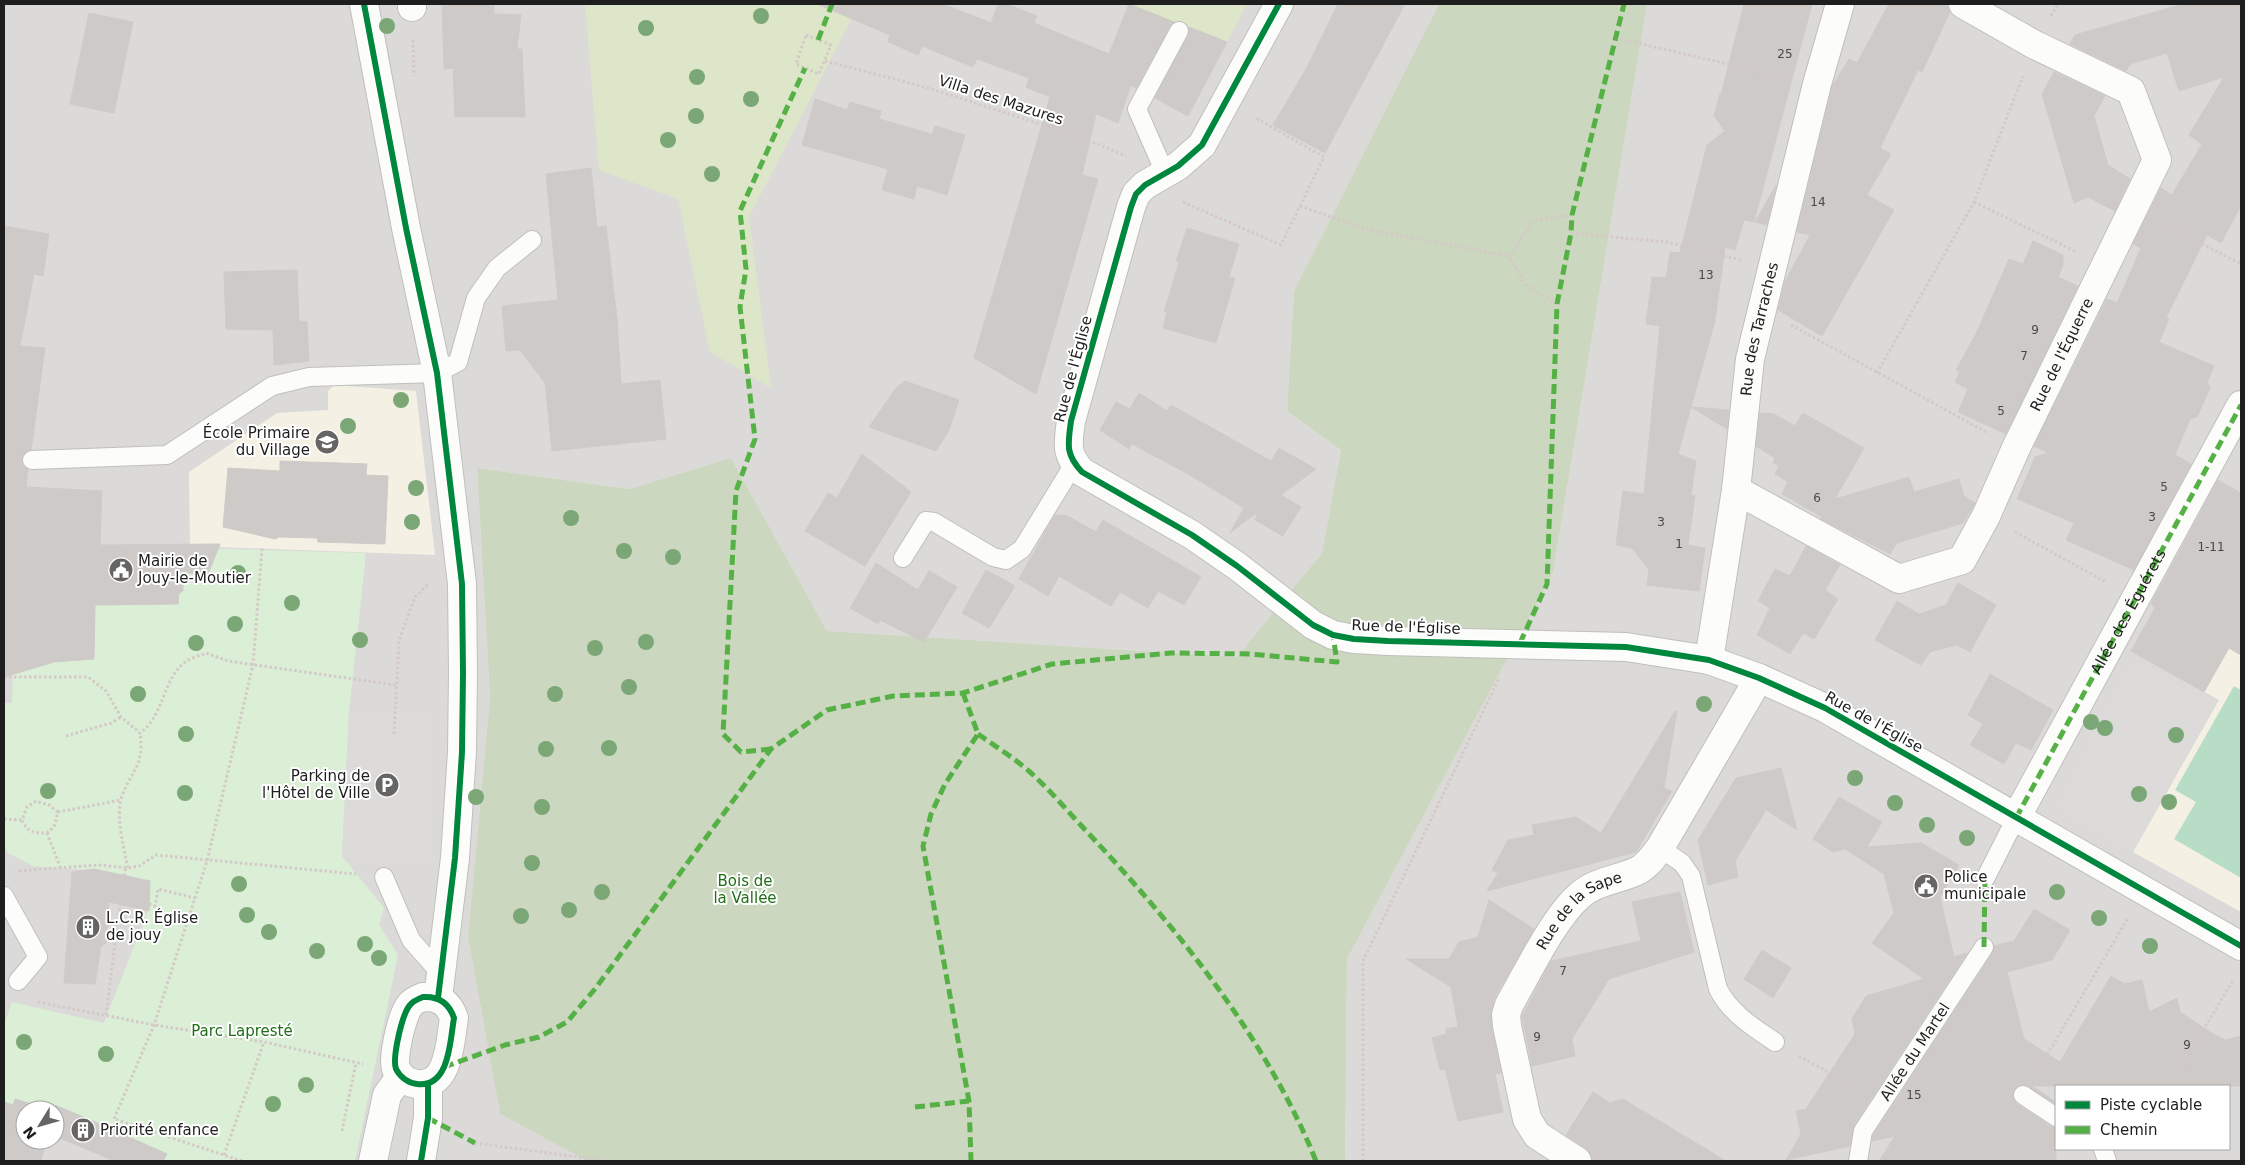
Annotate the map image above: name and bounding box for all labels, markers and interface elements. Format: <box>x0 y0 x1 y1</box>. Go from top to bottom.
house number: 25 <box>1777 47 1793 61</box>
street label: Villa des Mazures <box>936 71 1066 129</box>
house number: 14 <box>1810 195 1826 209</box>
street label: Rue des Tarraches <box>1737 260 1782 397</box>
house number: 13 <box>1698 268 1714 282</box>
street label: Rue de l'Équerre <box>2026 295 2097 414</box>
street label: Rue de l'Église <box>1049 314 1096 424</box>
house number: 9 <box>2031 323 2039 337</box>
house number: 7 <box>2020 349 2028 363</box>
house number: 5 <box>1997 404 2005 418</box>
place label: École Primaire du Village <box>203 423 310 459</box>
school or university icon: École Primaire du Village <box>314 429 340 455</box>
house number: 5 <box>2160 480 2168 494</box>
house number: 6 <box>1813 491 1821 505</box>
house number: 3 <box>2148 510 2156 524</box>
house number: 3 <box>1657 515 1665 529</box>
house number: 1 <box>1675 537 1683 551</box>
house number: 1-11 <box>2197 540 2225 554</box>
street label: Allée des Éguérets <box>2087 546 2170 677</box>
place label: Mairie de Jouy-le-Moutier <box>137 552 252 587</box>
public building icon: Mairie de Jouy-le-Moutier <box>108 557 134 583</box>
street label: Rue de l'Église <box>1351 615 1461 638</box>
street label: Rue de l'Église <box>1822 687 1927 756</box>
place label: Parking de l'Hôtel de Ville <box>262 767 370 802</box>
parking icon: Parking de l'Hôtel de Ville <box>374 772 400 798</box>
street label: Rue de la Sape <box>1533 868 1624 953</box>
place label: Police municipale <box>1944 868 2026 903</box>
park label: Bois de la Vallée <box>713 872 777 907</box>
public building icon: Police municipale <box>1913 873 1939 899</box>
place label: L.C.R. Église de jouy <box>106 908 198 944</box>
building icon: L.C.R. Église de jouy <box>75 914 101 940</box>
house number: 7 <box>1559 964 1567 978</box>
street label: Allée du Martel <box>1876 1000 1954 1104</box>
park label: Parc Lapresté <box>191 1022 293 1040</box>
house number: 9 <box>1533 1030 1541 1044</box>
house number: 9 <box>2183 1038 2191 1052</box>
legend <box>2055 1085 2230 1150</box>
house number: 15 <box>1906 1088 1922 1102</box>
text: Piste cyclable <box>2100 1096 2202 1114</box>
north arrow <box>15 1100 65 1150</box>
building icon: Priorité enfance <box>70 1117 96 1143</box>
place label: Priorité enfance <box>100 1121 219 1139</box>
text: Chemin <box>2100 1121 2158 1139</box>
text: N <box>20 1123 40 1142</box>

